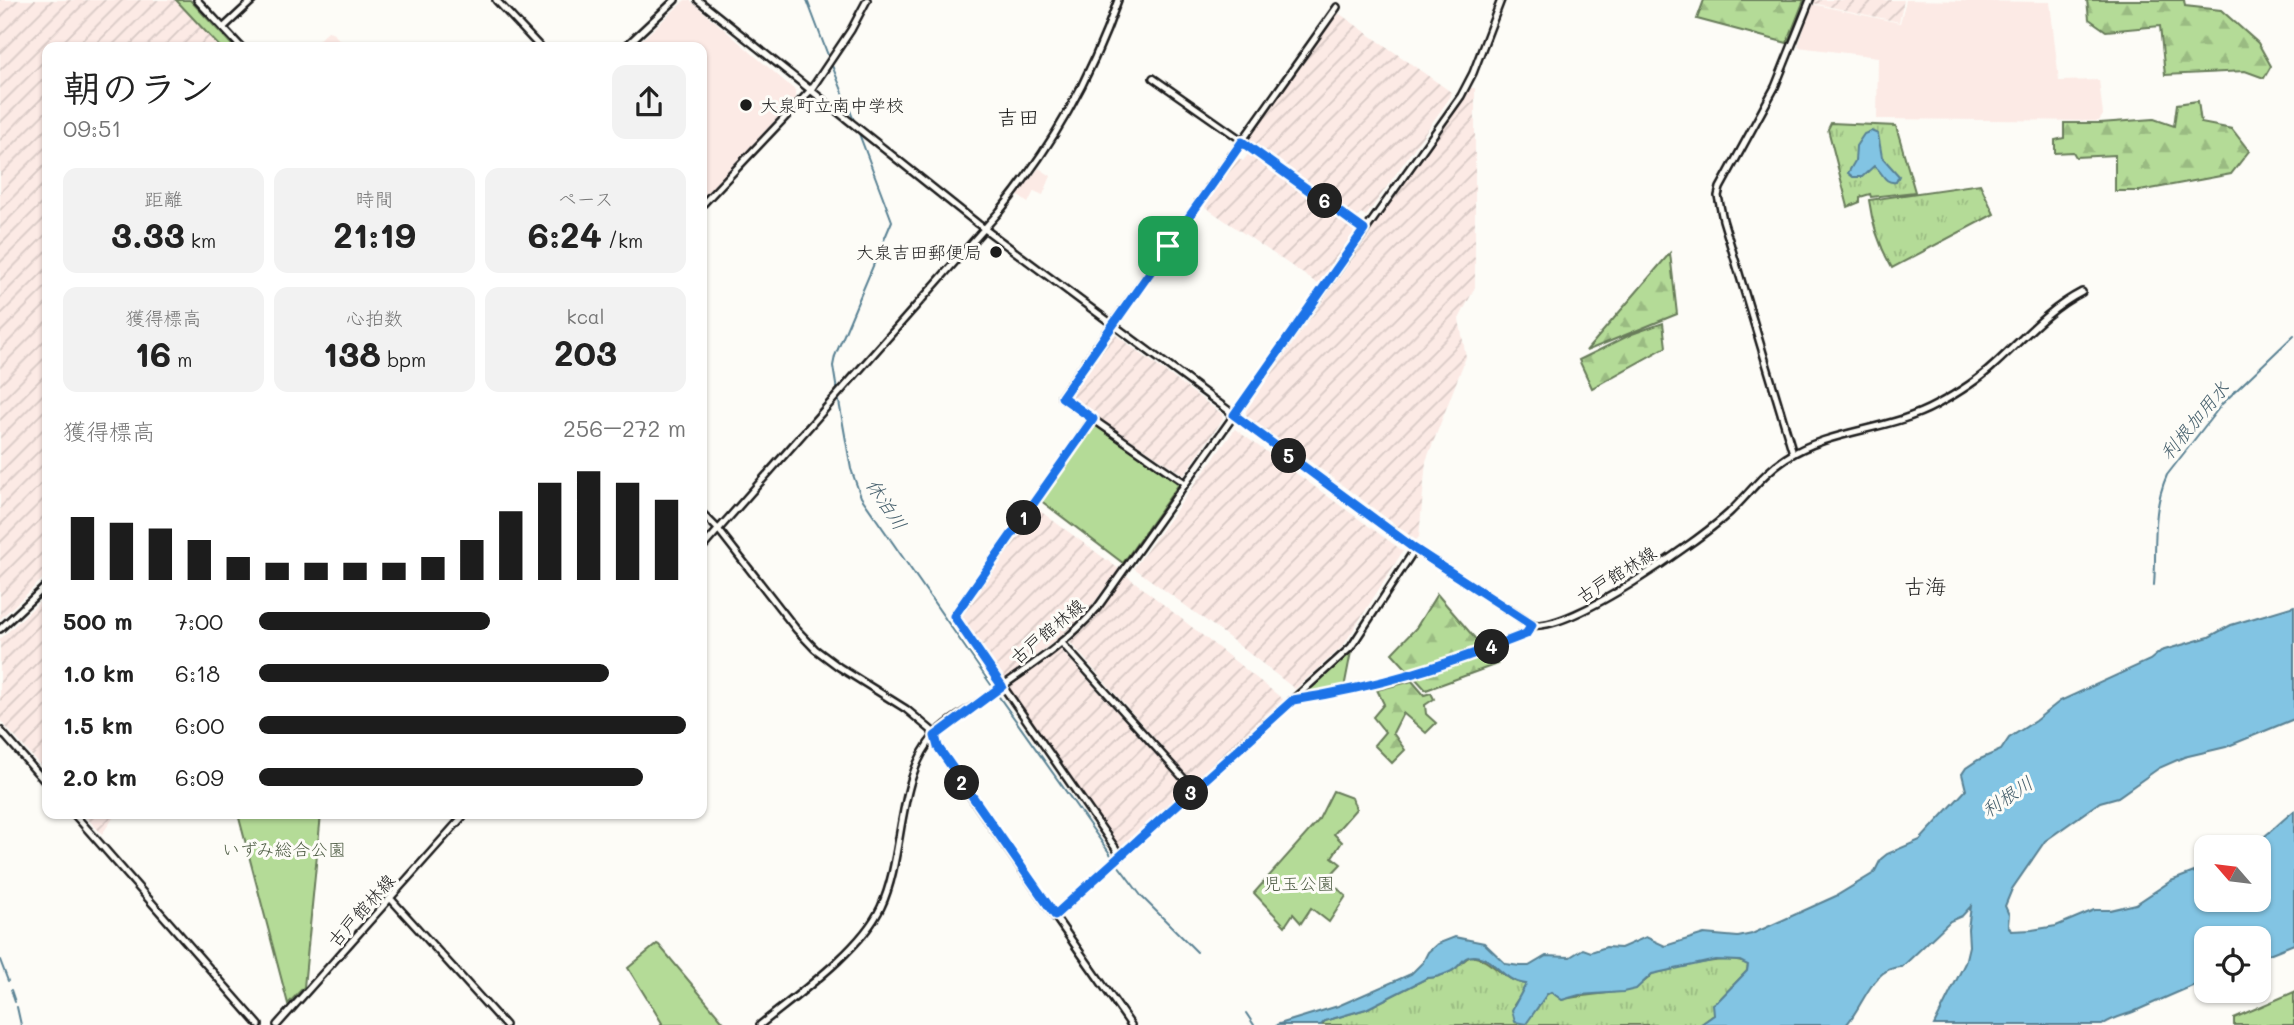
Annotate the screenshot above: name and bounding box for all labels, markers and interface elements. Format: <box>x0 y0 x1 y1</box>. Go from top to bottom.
text: 朝のラン <box>63 62 215 112</box>
button: share <box>612 65 686 139</box>
place label: 大泉町立南中学校 <box>760 93 904 117</box>
marker: 大泉町立南中学校 <box>738 97 754 113</box>
district label: 吉田 <box>997 103 1039 130</box>
text: 09:51 <box>63 113 122 143</box>
pin: 6 <box>1308 184 1342 218</box>
text: 距離 <box>144 186 183 211</box>
text: 時間 <box>355 186 394 211</box>
text: ペース <box>558 186 613 211</box>
text: 6 <box>1319 188 1330 213</box>
text: 3.33 <box>111 211 185 257</box>
text: 21:19 <box>333 211 416 257</box>
text: 6:24 <box>528 211 602 257</box>
pin <box>1138 216 1198 276</box>
icon: arrive <box>1149 227 1187 265</box>
text: km <box>185 228 216 253</box>
text: /km <box>602 228 643 253</box>
place label: 大泉吉田郵便局 <box>856 240 982 264</box>
marker: 大泉吉田郵便局 <box>988 244 1004 260</box>
text: kcal <box>567 304 604 329</box>
text: 獲得標高 <box>125 305 202 330</box>
text: 心拍数 <box>346 305 403 330</box>
text: 203 <box>554 329 617 375</box>
text: 16 <box>135 330 171 376</box>
text: 138 <box>323 330 381 376</box>
text: m <box>171 347 192 372</box>
text: bpm <box>381 347 426 372</box>
water label: 利根加用水 <box>2154 376 2234 464</box>
text: 256–272 m <box>563 413 686 443</box>
text: 獲得標高 <box>63 416 155 446</box>
pin: 5 <box>1272 438 1306 474</box>
text: 5 <box>1283 443 1294 468</box>
water label: 休泊川 <box>861 473 913 535</box>
pin: 1 <box>1006 500 1042 536</box>
text: 1 <box>1019 505 1028 530</box>
street label: 古戸館林線 <box>1571 540 1661 608</box>
district label: 古海 <box>1904 572 1946 599</box>
street label: 古戸館林線 <box>1005 593 1089 669</box>
text: 500 m <box>63 606 133 636</box>
text: 7:00 <box>175 606 223 636</box>
pin: 4 <box>1474 630 1510 664</box>
text: 4 <box>1485 634 1498 659</box>
text: 1.0 km <box>63 658 134 688</box>
text: 6:18 <box>175 658 220 688</box>
text: 1.5 km <box>63 710 133 740</box>
text: 6:00 <box>175 710 224 740</box>
text: 2.0 km <box>63 762 137 792</box>
text: 6:09 <box>175 762 224 792</box>
pin: 2 <box>944 766 979 800</box>
text: 2 <box>956 770 967 795</box>
water label: 利根川 <box>1976 770 2038 822</box>
pin: 3 <box>1174 776 1208 810</box>
text: 3 <box>1185 780 1196 805</box>
north arrow <box>2194 835 2272 912</box>
map controls <box>2194 835 2271 1003</box>
park label: いずみ総合公園 <box>222 837 346 861</box>
street label: 古戸館林線 <box>322 869 400 951</box>
park label: 児玉公園 <box>1263 871 1335 895</box>
button: locate <box>2194 926 2271 1003</box>

